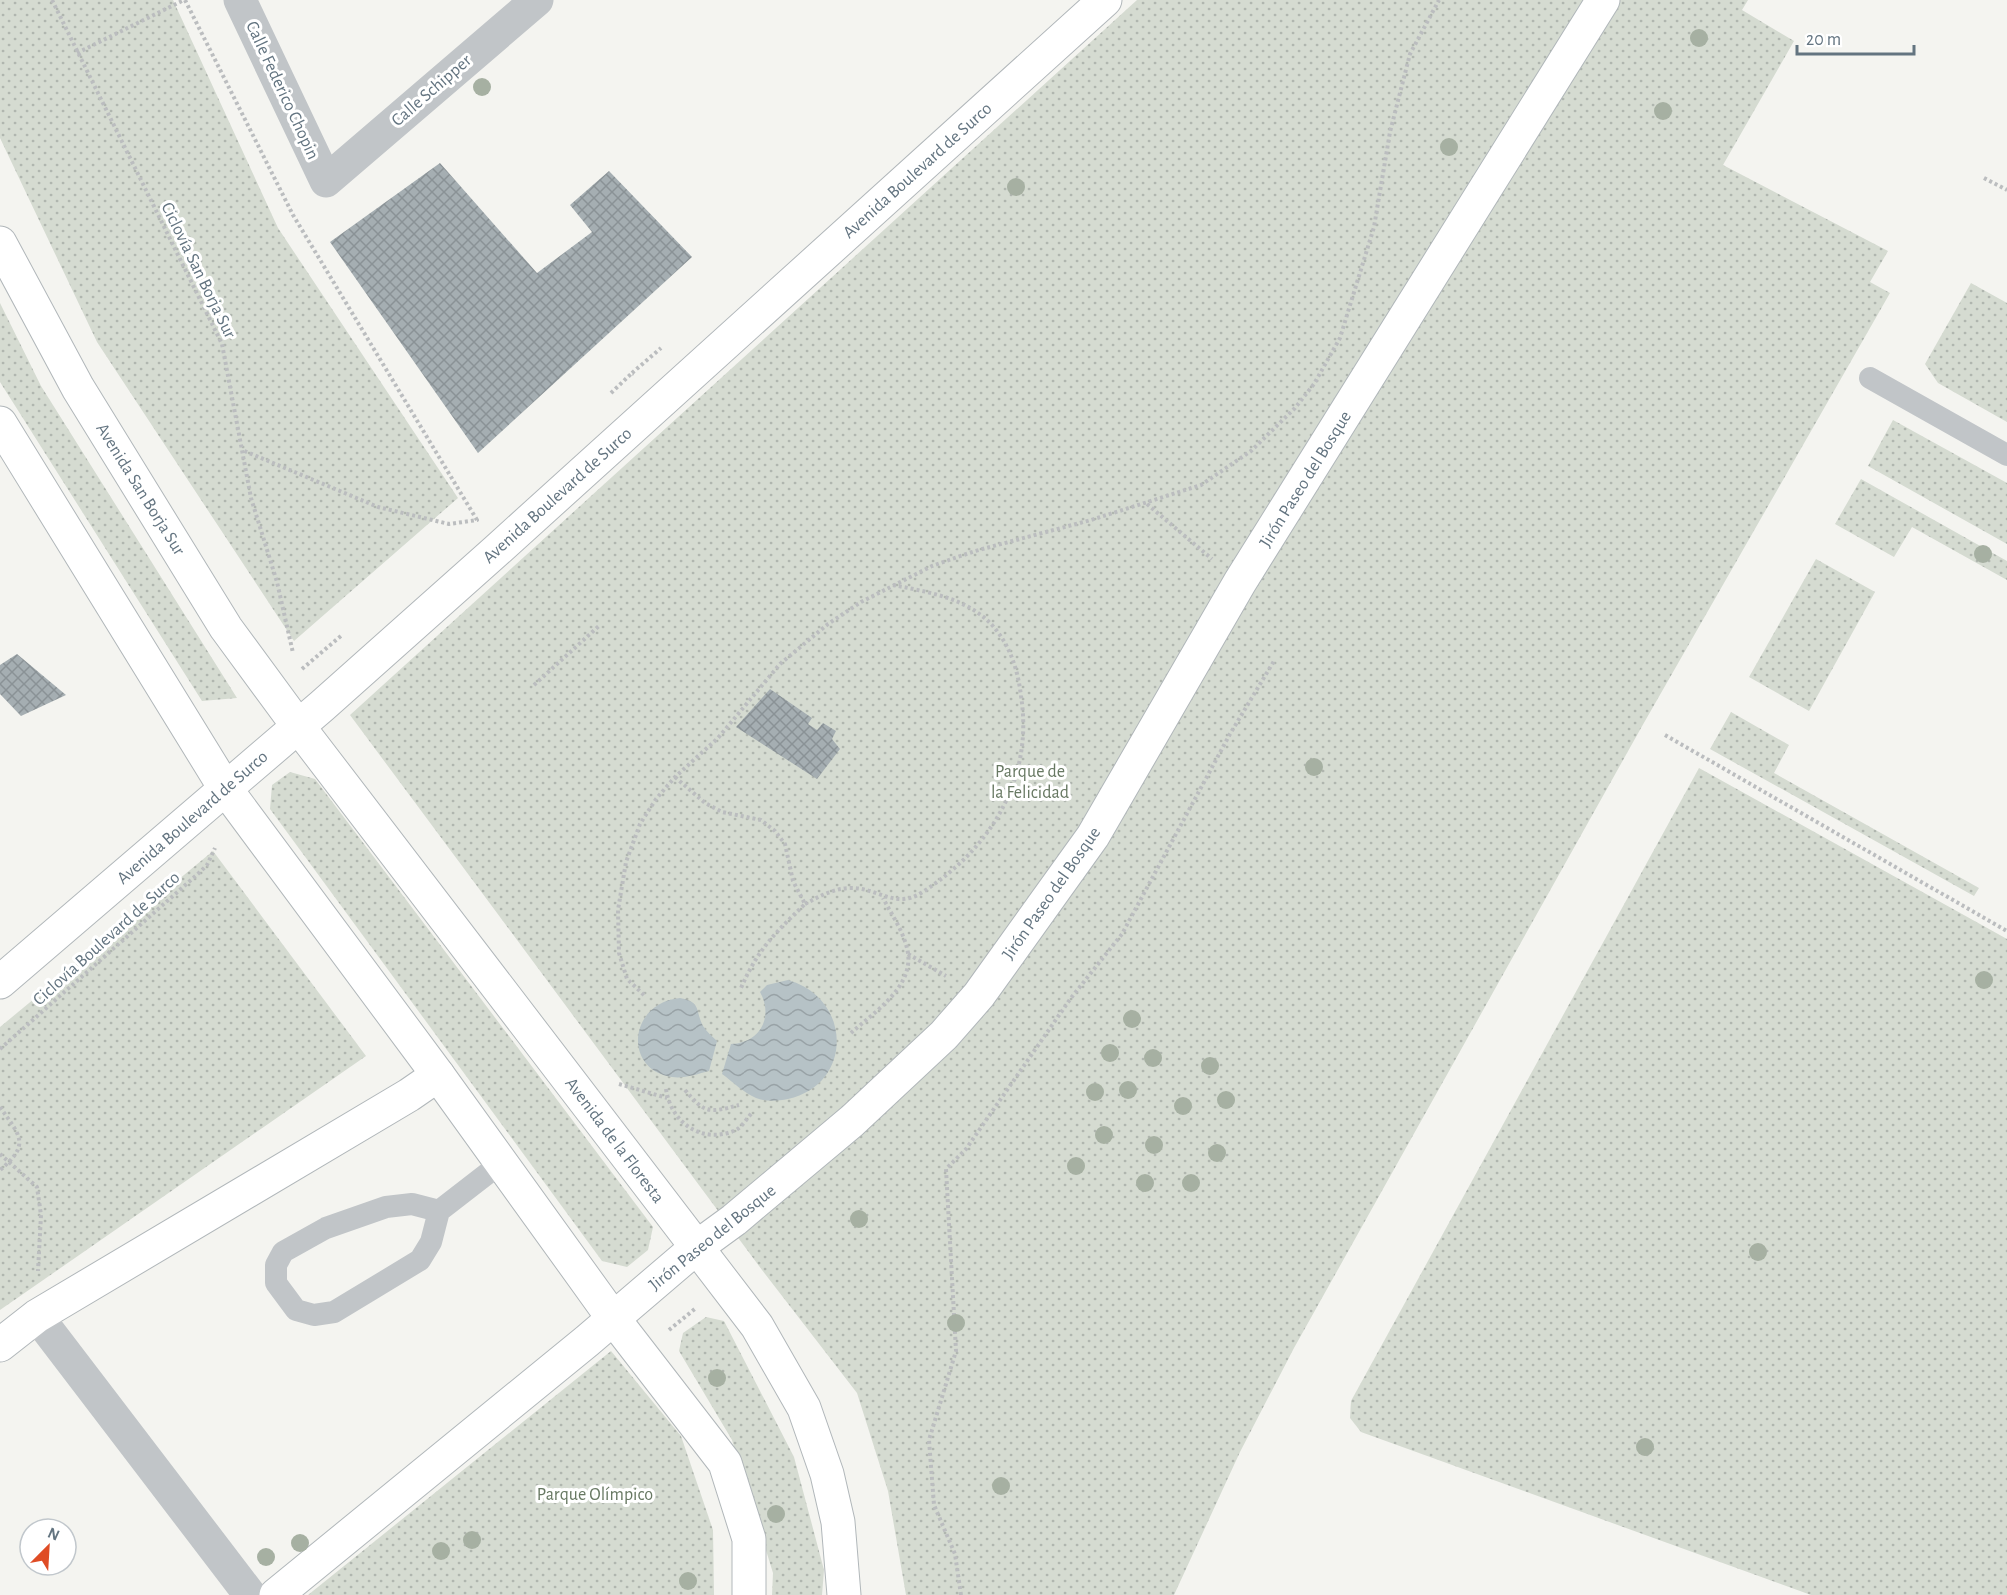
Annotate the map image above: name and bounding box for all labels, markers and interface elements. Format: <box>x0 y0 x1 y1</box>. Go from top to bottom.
scale bar <box>1797 18 1914 56</box>
street label: Calle Federico Chopin <box>242 19 322 162</box>
text: 20 m <box>1806 31 1841 49</box>
street label: Calle Schipper <box>388 51 475 130</box>
street label: Avenida Boulevard de Surco <box>840 99 996 242</box>
street label: Ciclovía San Borja Sur <box>157 200 239 341</box>
street label: Jirón Paseo del Bosque <box>1257 408 1355 551</box>
street label: Avenida San Borja Sur <box>92 420 188 559</box>
street label: Avenida Boulevard de Surco <box>480 424 636 567</box>
street label: Avenida Boulevard de Surco <box>114 747 272 888</box>
park label: Parque de la Felicidad <box>991 763 1069 802</box>
street label: Jirón Paseo del Bosque <box>999 824 1104 963</box>
street label: Ciclovía Boulevard de Surco <box>30 868 184 1009</box>
street label: Avenida de la Floresta <box>561 1074 667 1207</box>
street label: Jirón Paseo del Bosque <box>646 1181 779 1294</box>
park label: Parque Olímpico <box>537 1486 653 1504</box>
north arrow <box>18 1517 78 1577</box>
text: N <box>45 1525 62 1544</box>

